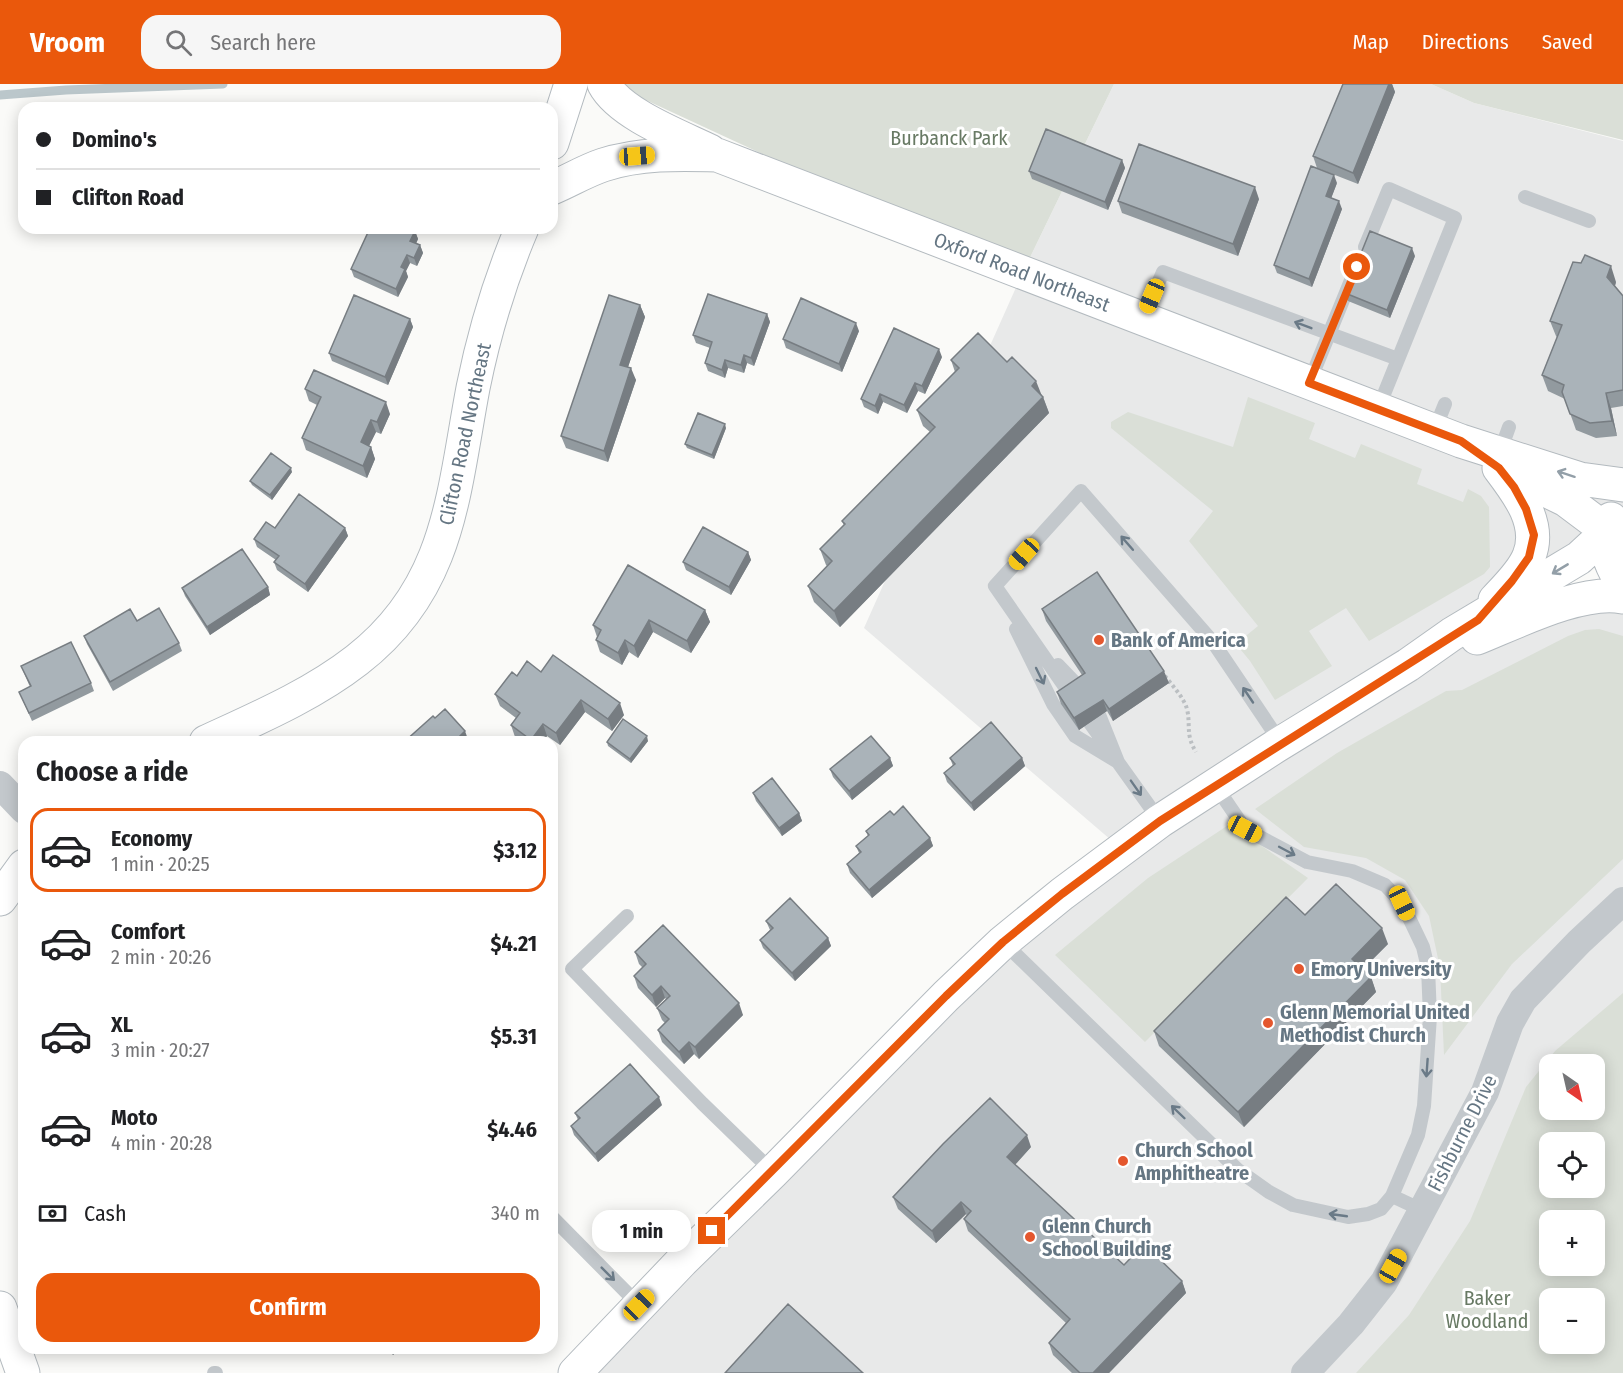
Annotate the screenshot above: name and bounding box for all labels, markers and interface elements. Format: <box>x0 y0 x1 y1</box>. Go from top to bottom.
search box <box>141 15 561 69</box>
text: Vroom <box>30 26 105 59</box>
icon: search <box>162 26 195 59</box>
text: Search here <box>210 29 316 56</box>
text: Map <box>1352 29 1389 55</box>
text: Directions <box>1422 29 1509 55</box>
text: Saved <box>1542 29 1593 55</box>
text: Domino's <box>72 126 157 153</box>
park label: Burbanck Park <box>890 126 1008 150</box>
car <box>618 146 656 166</box>
text: Clifton Road <box>72 184 184 211</box>
street label: Oxford Road Northeast <box>931 227 1114 317</box>
route start <box>1343 253 1370 280</box>
car <box>1137 276 1167 316</box>
one-way arrow <box>1295 319 1313 330</box>
street label: Clifton Road Northeast <box>434 340 496 527</box>
one-way arrow <box>1557 468 1576 479</box>
car <box>1005 535 1043 573</box>
one-way arrow <box>1120 535 1133 551</box>
one-way arrow <box>1552 564 1569 576</box>
place label: Bank of America <box>1111 628 1246 652</box>
marker: Bank of America <box>1092 633 1106 647</box>
one-way arrow <box>1035 667 1046 685</box>
one-way arrow <box>1242 687 1254 703</box>
text: Choose a ride <box>36 756 188 788</box>
one-way arrow <box>1130 779 1142 795</box>
car <box>1225 813 1265 845</box>
icon: car <box>39 823 93 877</box>
text: Economy <box>111 825 192 852</box>
text: $3.12 <box>493 837 537 864</box>
one-way arrow <box>1278 845 1295 857</box>
text: 1 min · 20:25 <box>111 852 210 876</box>
car <box>1386 883 1418 923</box>
icon: car <box>39 916 93 970</box>
text: Comfort <box>111 918 185 945</box>
text: $4.21 <box>491 930 537 957</box>
text: 2 min · 20:26 <box>111 945 211 969</box>
place label: Emory University <box>1311 957 1452 981</box>
marker: Emory University <box>1292 962 1306 976</box>
place label: Glenn Memorial United Methodist Church <box>1280 1000 1470 1047</box>
icon: car <box>39 1009 93 1063</box>
text: XL <box>111 1011 133 1038</box>
marker: Glenn Memorial United Methodist Church <box>1261 1016 1275 1030</box>
text: $5.31 <box>491 1023 537 1050</box>
text: 3 min · 20:27 <box>111 1038 210 1062</box>
north arrow <box>1539 1054 1605 1120</box>
map controls <box>1539 1054 1605 1354</box>
one-way arrow <box>1421 1058 1432 1078</box>
street label: Fishburne Drive <box>1422 1071 1502 1195</box>
icon: car <box>39 1102 93 1156</box>
text: Moto <box>111 1104 158 1131</box>
one-way arrow <box>1170 1104 1185 1119</box>
text: $4.46 <box>487 1116 537 1143</box>
text: 4 min · 20:28 <box>111 1131 212 1155</box>
button: locate <box>1539 1132 1605 1198</box>
place label: Church School Amphitheatre <box>1134 1138 1253 1185</box>
marker: Church School Amphitheatre <box>1116 1154 1130 1168</box>
icon: cash <box>36 1197 69 1230</box>
text: Cash <box>84 1200 127 1227</box>
text: 340 m <box>491 1201 540 1225</box>
one-way arrow <box>1328 1209 1348 1220</box>
callout: 1 min <box>592 1210 691 1252</box>
button: + <box>1539 1210 1605 1276</box>
place label: Glenn Church School Building <box>1042 1214 1171 1261</box>
route end <box>698 1217 725 1244</box>
text: 1 min <box>620 1219 663 1243</box>
marker: Glenn Church School Building <box>1023 1230 1037 1244</box>
car <box>1376 1246 1410 1286</box>
one-way arrow <box>600 1266 615 1281</box>
button: Confirm <box>36 1273 540 1342</box>
car <box>620 1286 658 1324</box>
park label: Baker Woodland <box>1446 1286 1528 1333</box>
button: − <box>1539 1288 1605 1354</box>

